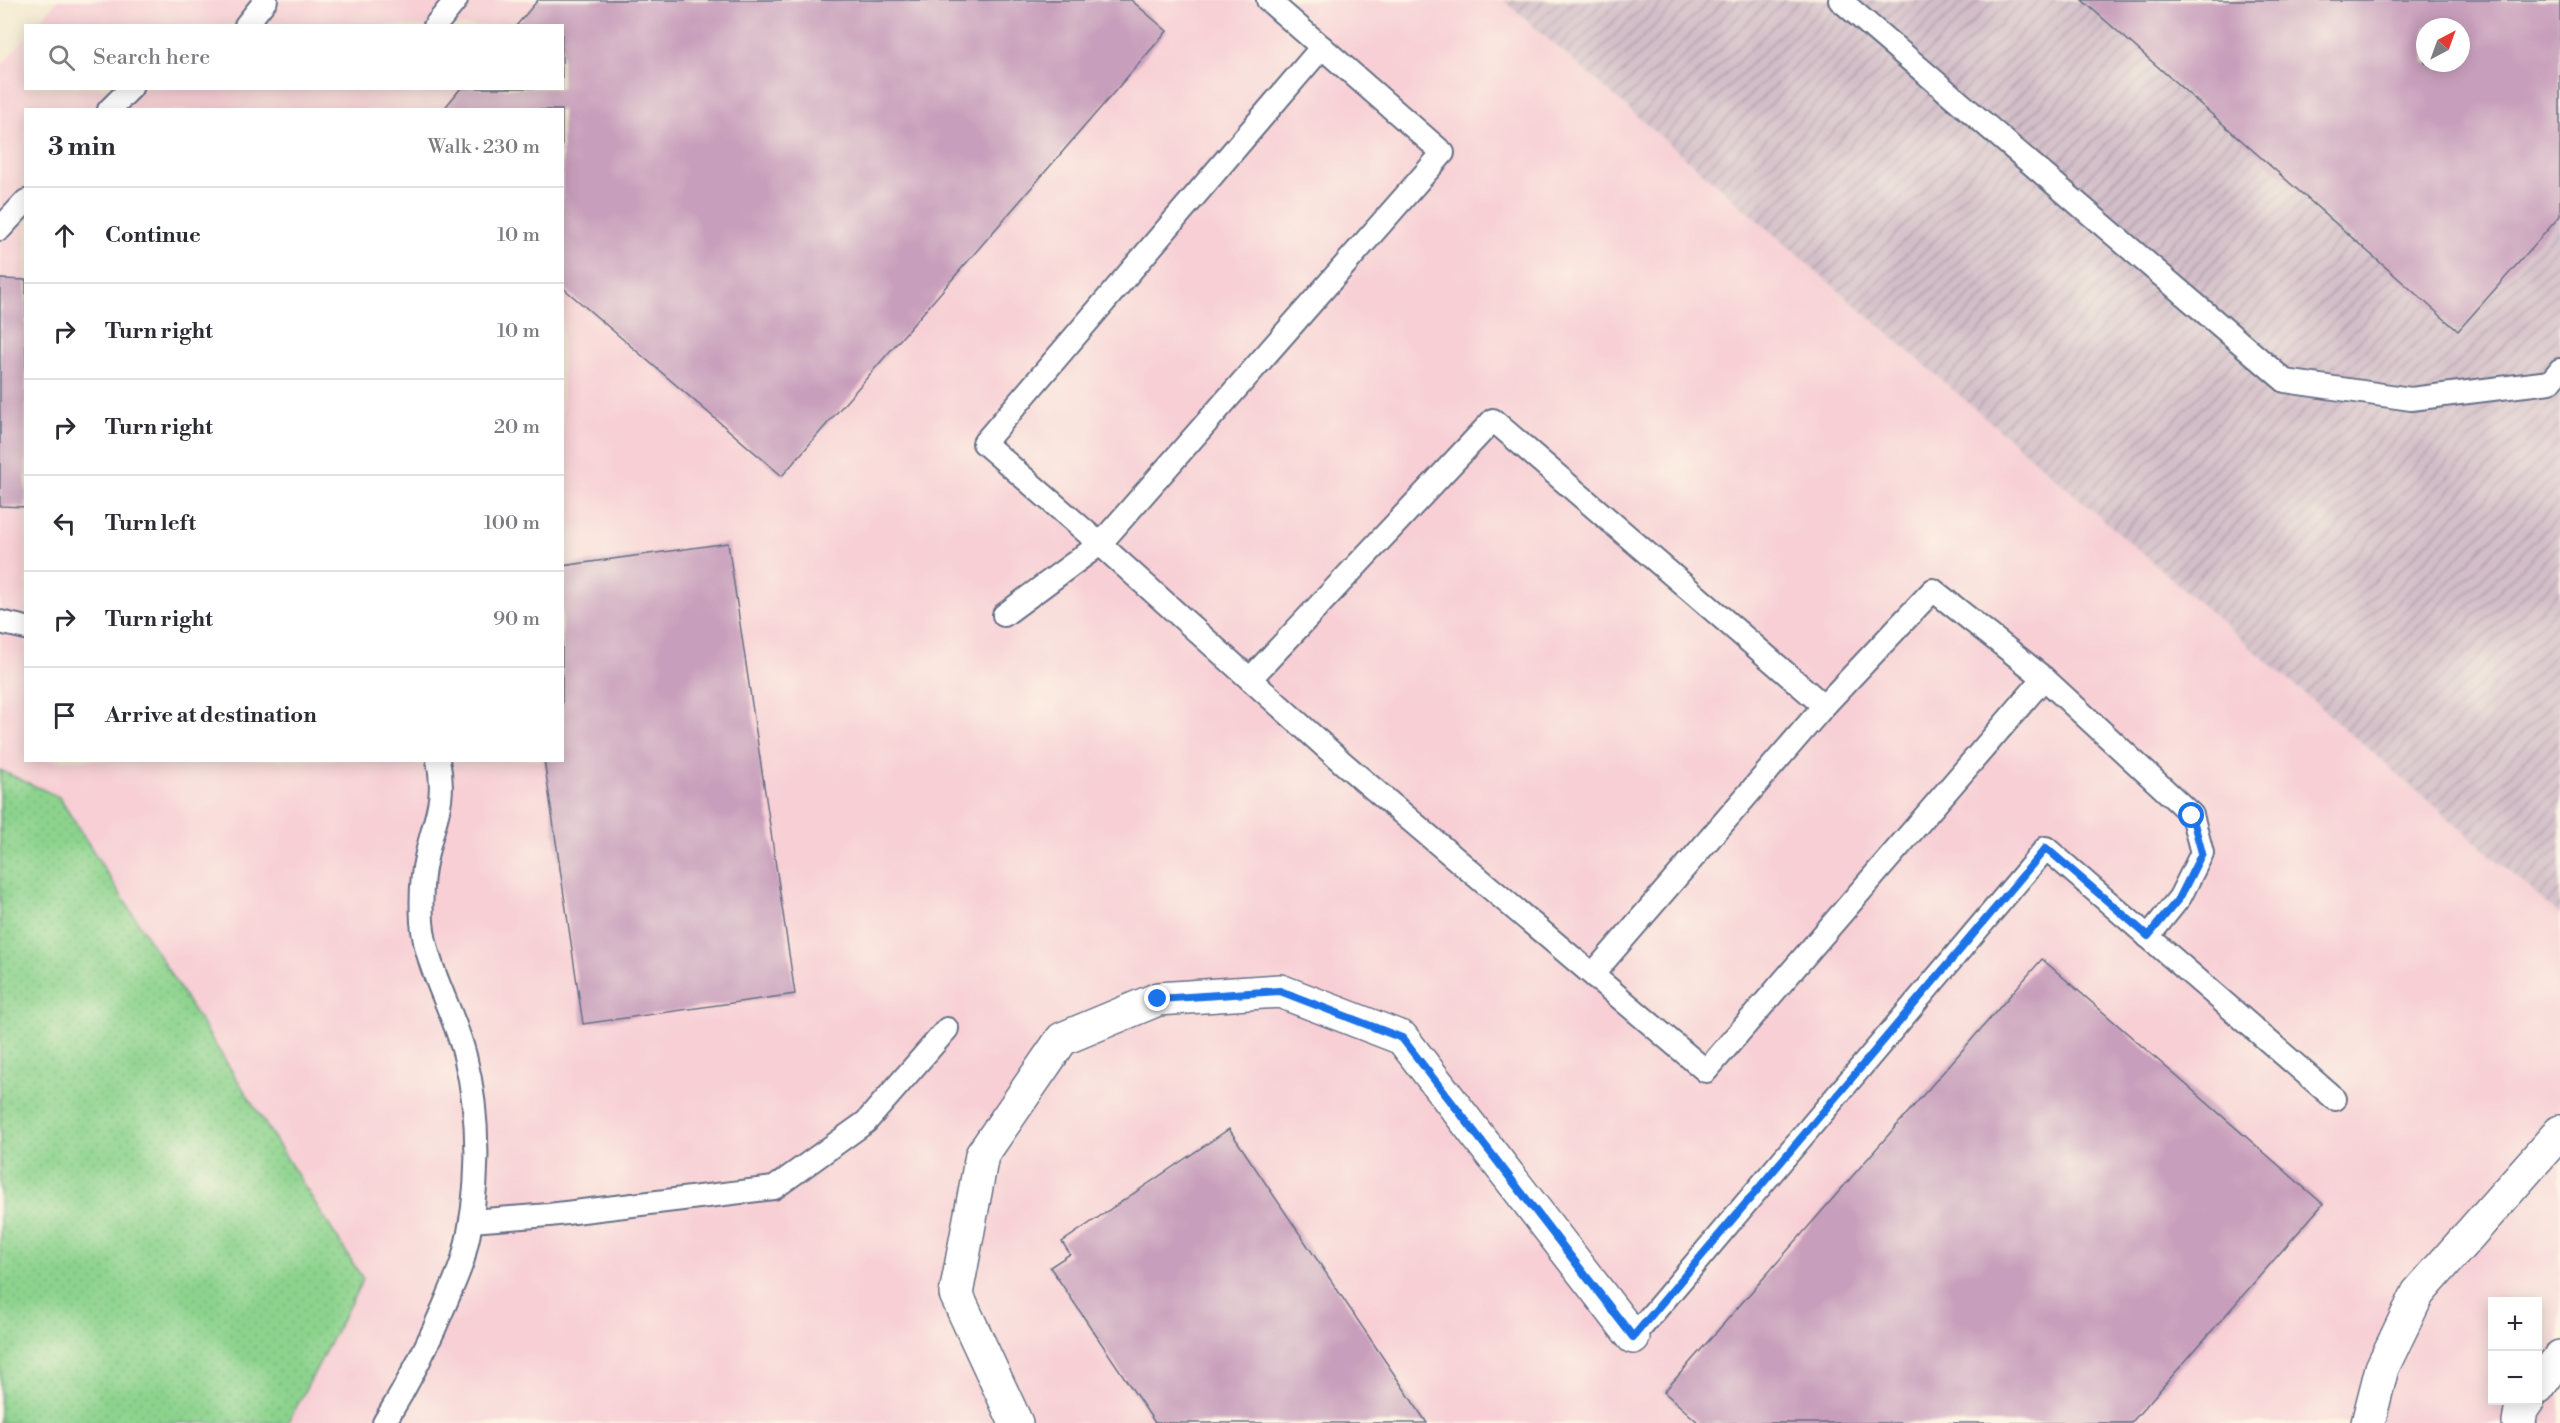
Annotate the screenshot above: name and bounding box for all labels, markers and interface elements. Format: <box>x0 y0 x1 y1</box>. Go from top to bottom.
north arrow <box>2416 18 2470 72</box>
search box <box>24 24 564 90</box>
icon: search <box>45 41 78 74</box>
text: Search here <box>93 44 210 71</box>
text: 3 min <box>48 131 116 163</box>
text: Walk · 230 m <box>428 135 540 160</box>
icon: ahead <box>48 219 81 252</box>
text: Continue <box>105 222 201 249</box>
text: 10 m <box>497 223 540 248</box>
icon: right <box>48 315 81 348</box>
text: Turn right <box>105 318 213 345</box>
text: 10 m <box>497 319 540 344</box>
icon: right <box>48 411 81 444</box>
text: Turn right <box>105 414 213 441</box>
text: 20 m <box>494 415 540 440</box>
icon: left <box>48 507 81 540</box>
text: Turn left <box>105 510 196 537</box>
text: 100 m <box>484 511 540 536</box>
icon: right <box>48 603 81 636</box>
text: Turn right <box>105 606 213 633</box>
text: 90 m <box>493 607 540 632</box>
icon: arrive <box>48 699 81 732</box>
text: Arrive at destination <box>105 702 317 729</box>
route start <box>2178 802 2204 828</box>
route end <box>1144 985 1170 1011</box>
map controls <box>2488 1297 2542 1405</box>
button: + <box>2488 1297 2542 1351</box>
button: − <box>2488 1351 2542 1405</box>

